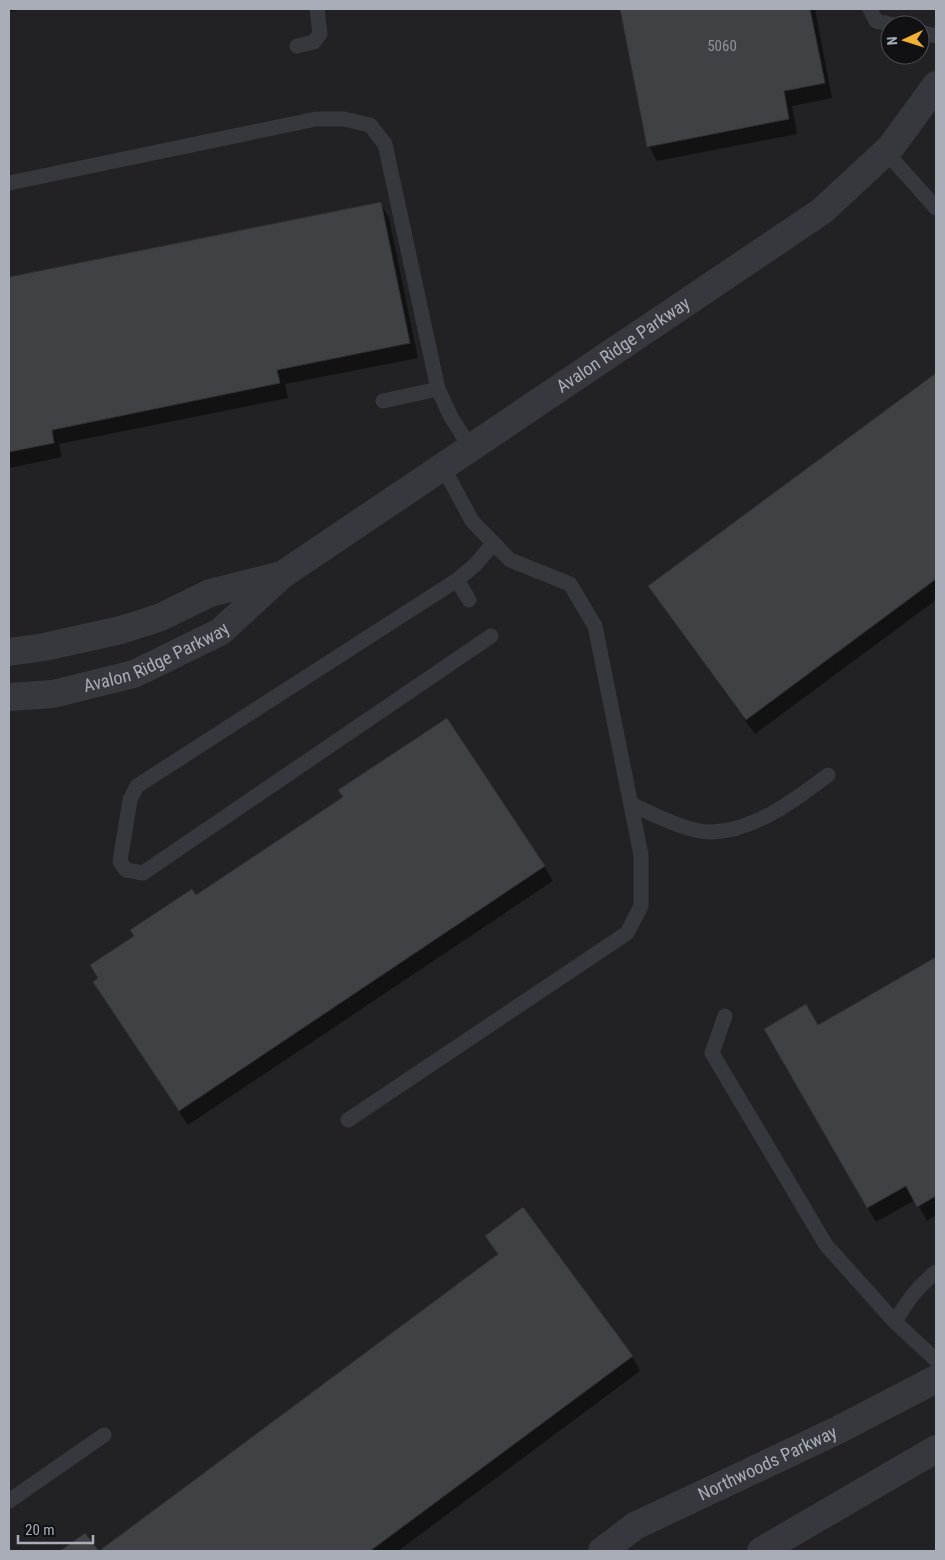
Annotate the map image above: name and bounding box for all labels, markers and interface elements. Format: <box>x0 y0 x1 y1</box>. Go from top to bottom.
north arrow <box>880 15 930 65</box>
text: N <box>884 36 900 46</box>
house number: 5060 <box>707 37 737 55</box>
street label: Avalon Ridge Parkway <box>552 292 694 397</box>
street label: Avalon Ridge Parkway <box>81 618 234 696</box>
street label: Northwoods Parkway <box>695 1421 841 1505</box>
scale bar <box>18 1512 92 1544</box>
text: 20 m <box>25 1521 55 1539</box>

